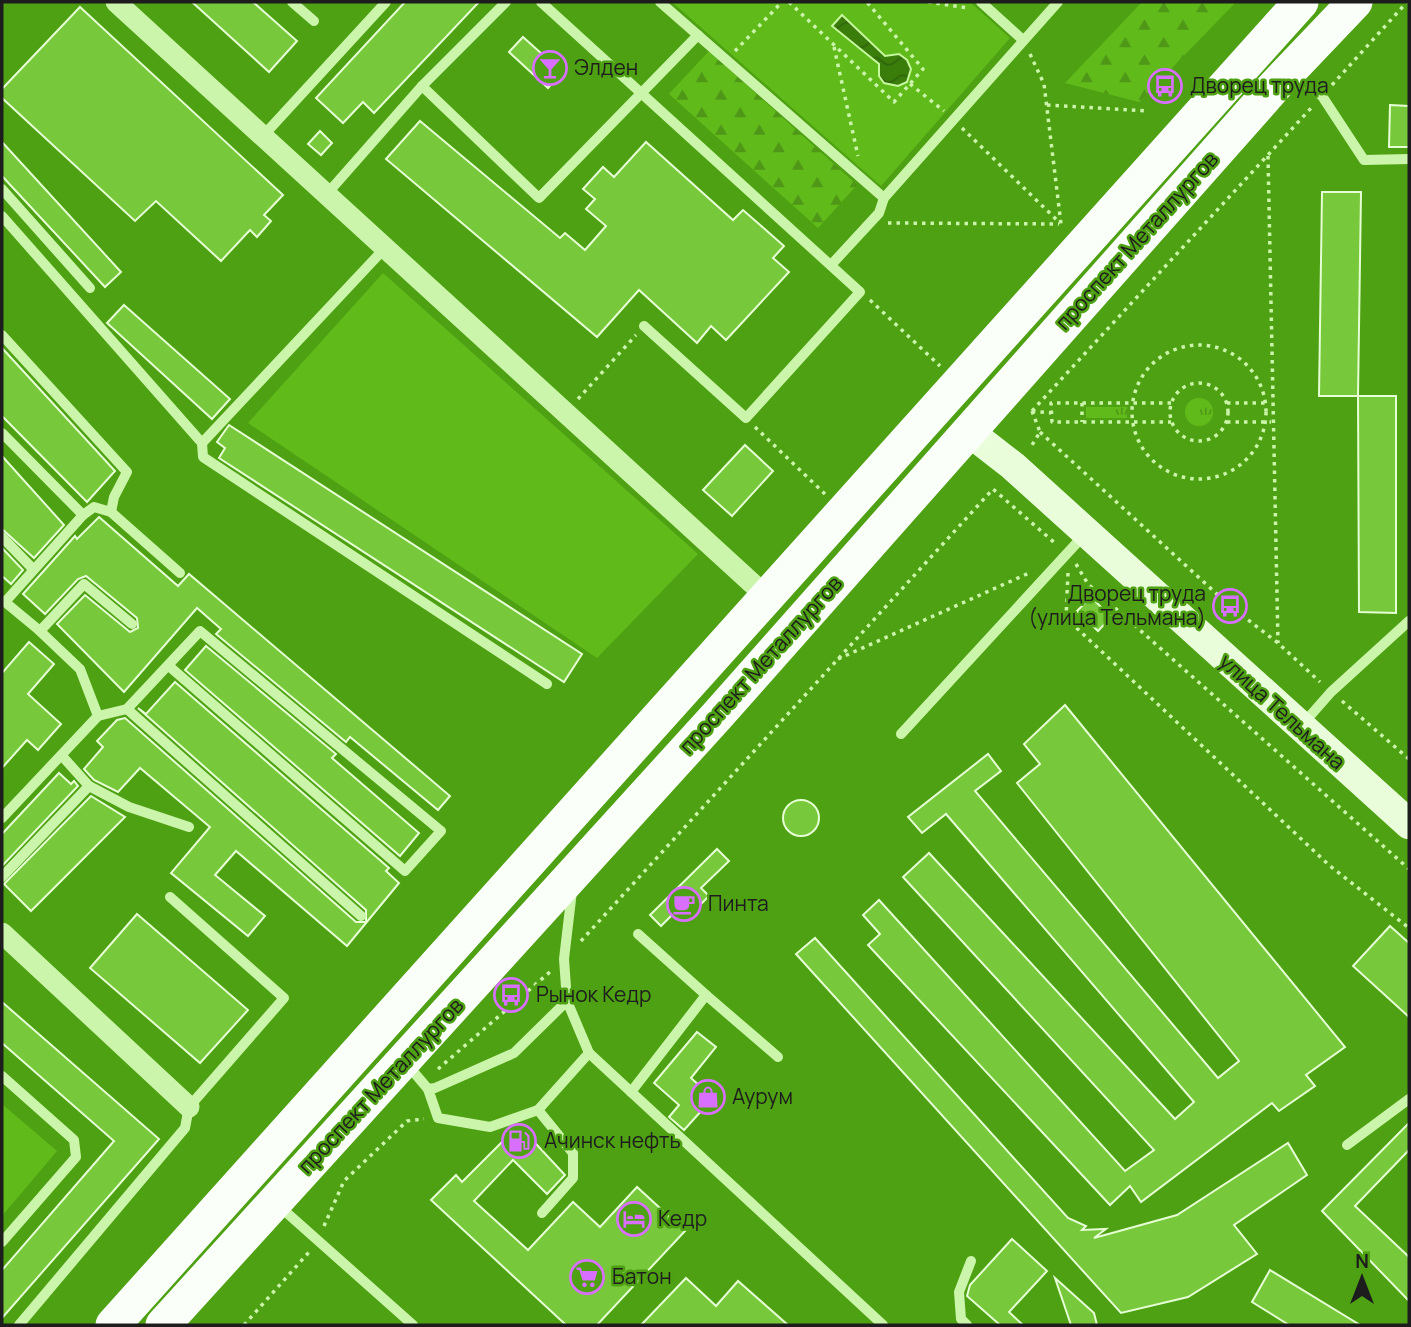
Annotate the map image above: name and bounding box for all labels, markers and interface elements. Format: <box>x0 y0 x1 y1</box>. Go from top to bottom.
bar icon: Элден <box>531 49 569 87</box>
place label: Элден <box>574 53 638 81</box>
bus stop icon: Дворец труда <box>1146 67 1184 105</box>
place label: Дворец труда <box>1190 71 1329 99</box>
street label: проспект Металлургов <box>1049 145 1224 335</box>
street label: проспект Металлургов <box>673 569 848 759</box>
place label: Дворец труда (улица Тельмана) <box>1028 579 1206 631</box>
bus stop icon: Дворец труда (улица Тельмана) <box>1211 587 1249 625</box>
street label: улица Тельмана <box>1214 647 1352 775</box>
cafe icon: Пинта <box>665 885 703 923</box>
place label: Пинта <box>708 889 769 917</box>
bus stop icon: Рынок Кедр <box>492 976 530 1014</box>
place label: Рынок Кедр <box>536 980 651 1008</box>
street label: проспект Металлургов <box>291 991 469 1179</box>
shop icon: Аурум <box>689 1078 727 1116</box>
place label: Аурум <box>732 1082 793 1110</box>
fuel station icon: Ачинск нефть <box>500 1122 538 1160</box>
place label: Ачинск нефть <box>544 1126 681 1154</box>
hotel icon: Кедр <box>615 1200 653 1238</box>
place label: Кедр <box>658 1204 707 1232</box>
north arrow <box>1327 1243 1397 1313</box>
text: N <box>1355 1248 1369 1274</box>
supermarket icon: Батон <box>568 1258 606 1296</box>
place label: Батон <box>612 1262 672 1290</box>

